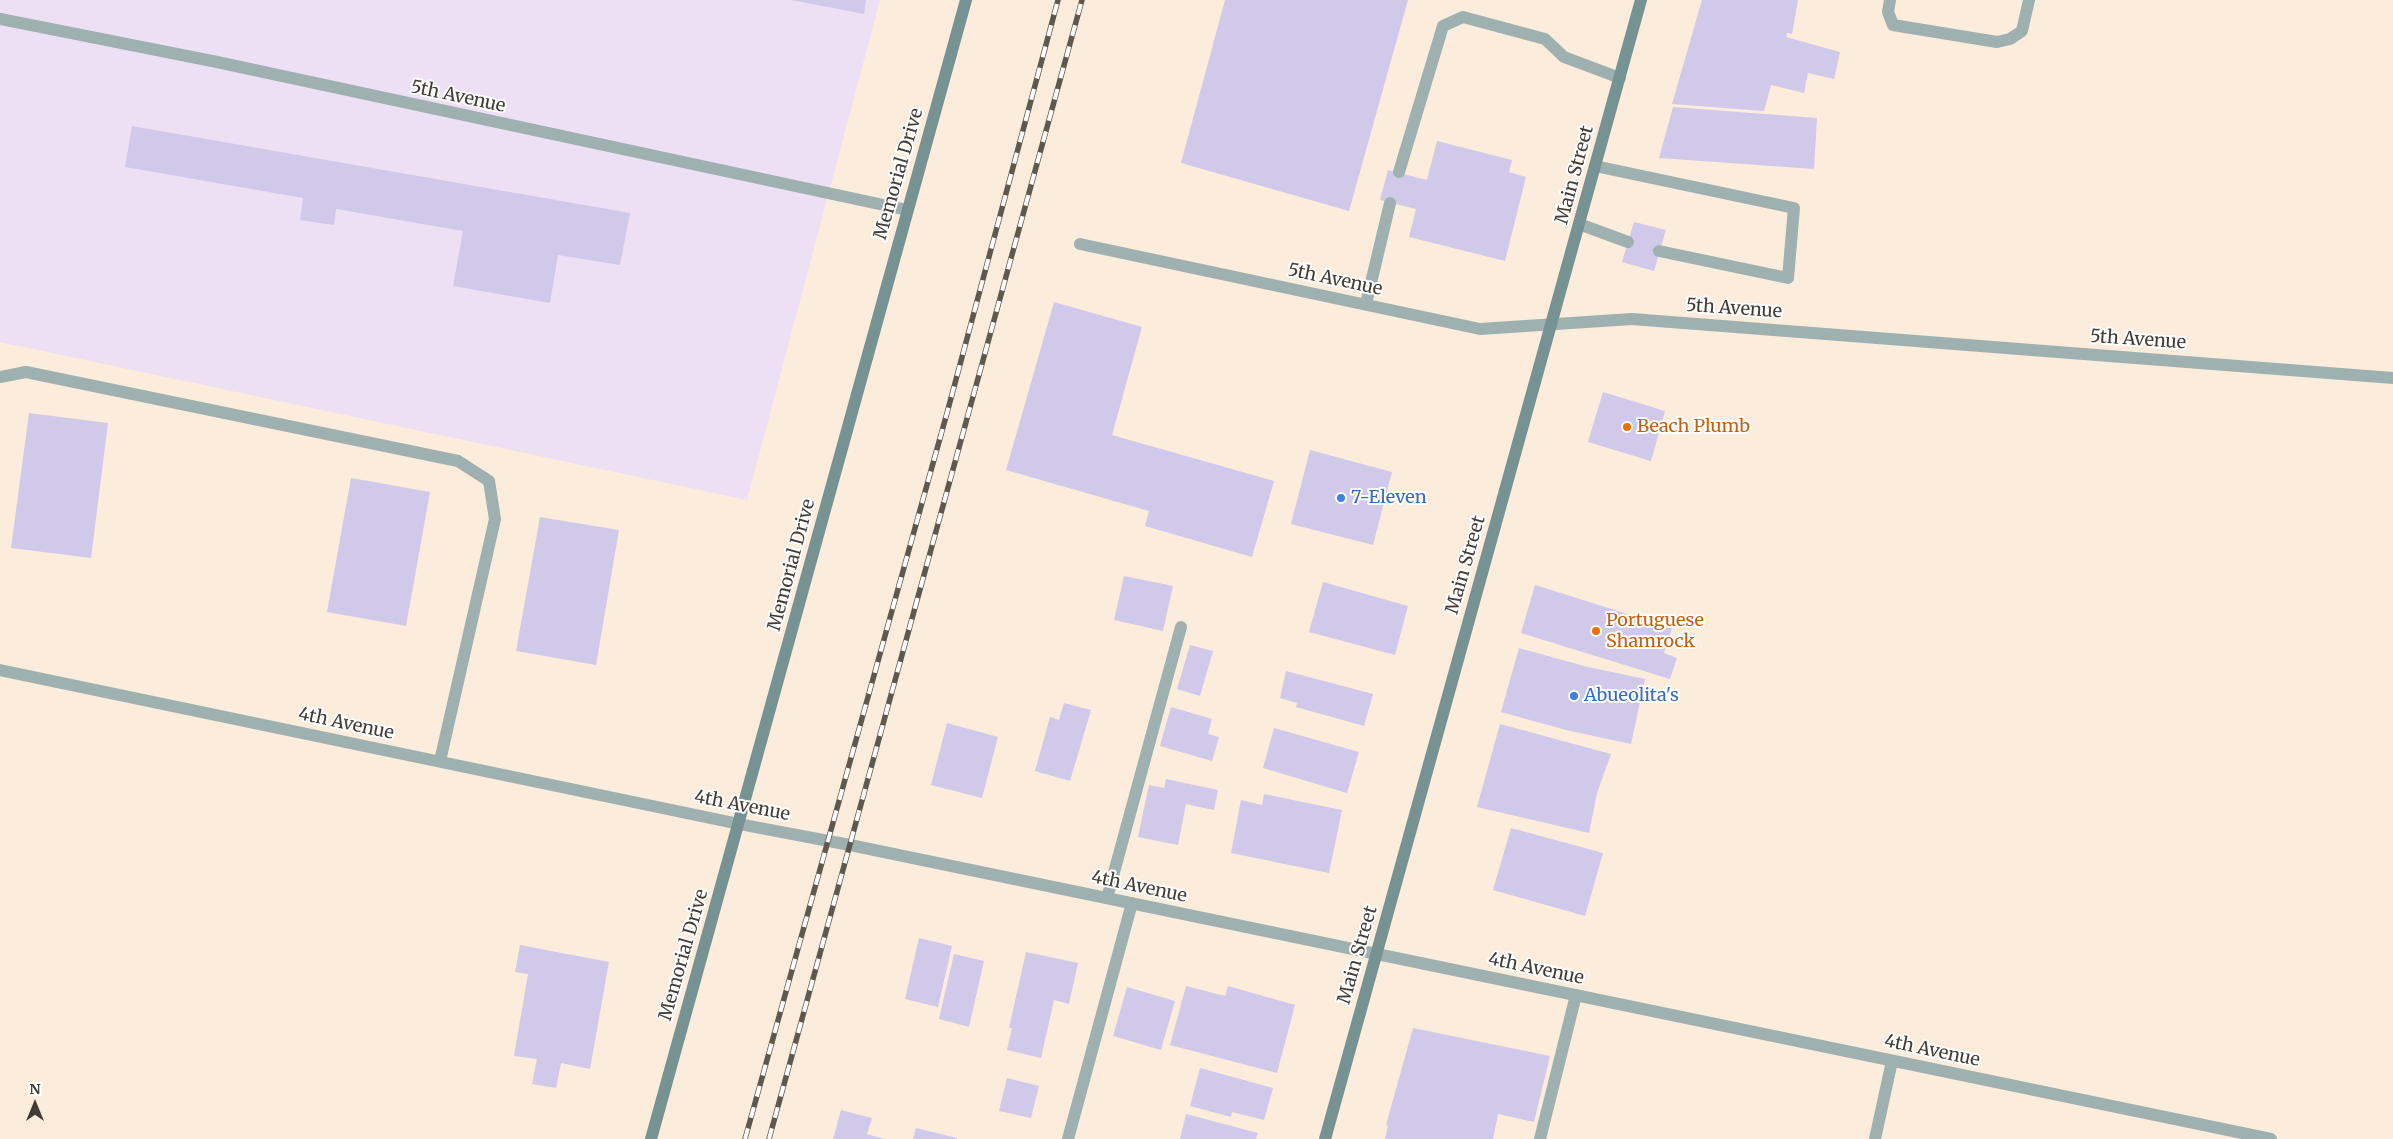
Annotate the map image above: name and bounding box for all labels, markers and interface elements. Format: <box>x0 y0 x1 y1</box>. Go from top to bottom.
street label: 5th Avenue <box>409 76 507 118</box>
street label: Memorial Drive <box>870 106 928 242</box>
street label: Main Street <box>1551 123 1599 227</box>
street label: 5th Avenue <box>1286 259 1384 301</box>
street label: 5th Avenue <box>1685 295 1783 323</box>
street label: 5th Avenue <box>2089 326 2187 354</box>
place label: Beach Plumb <box>1637 416 1750 438</box>
marker: Beach Plumb <box>1621 421 1633 433</box>
place label: 7-Eleven <box>1351 487 1427 509</box>
marker: 7-Eleven <box>1335 492 1347 504</box>
street label: Memorial Drive <box>764 497 820 633</box>
street label: Main Street <box>1442 513 1490 617</box>
place label: Portuguese Shamrock <box>1606 610 1704 652</box>
marker: Portuguese Shamrock <box>1590 625 1602 637</box>
place label: Abueolita's <box>1584 685 1679 707</box>
marker: Abueolita's <box>1568 690 1580 702</box>
street label: 4th Avenue <box>296 703 396 745</box>
street label: 4th Avenue <box>692 786 792 826</box>
street label: 4th Avenue <box>1089 866 1189 908</box>
street label: Memorial Drive <box>655 887 713 1023</box>
street label: Main Street <box>1334 903 1382 1007</box>
street label: 4th Avenue <box>1486 948 1586 990</box>
street label: 4th Avenue <box>1882 1030 1982 1072</box>
north arrow <box>10 1079 60 1129</box>
text: N <box>29 1080 41 1098</box>

